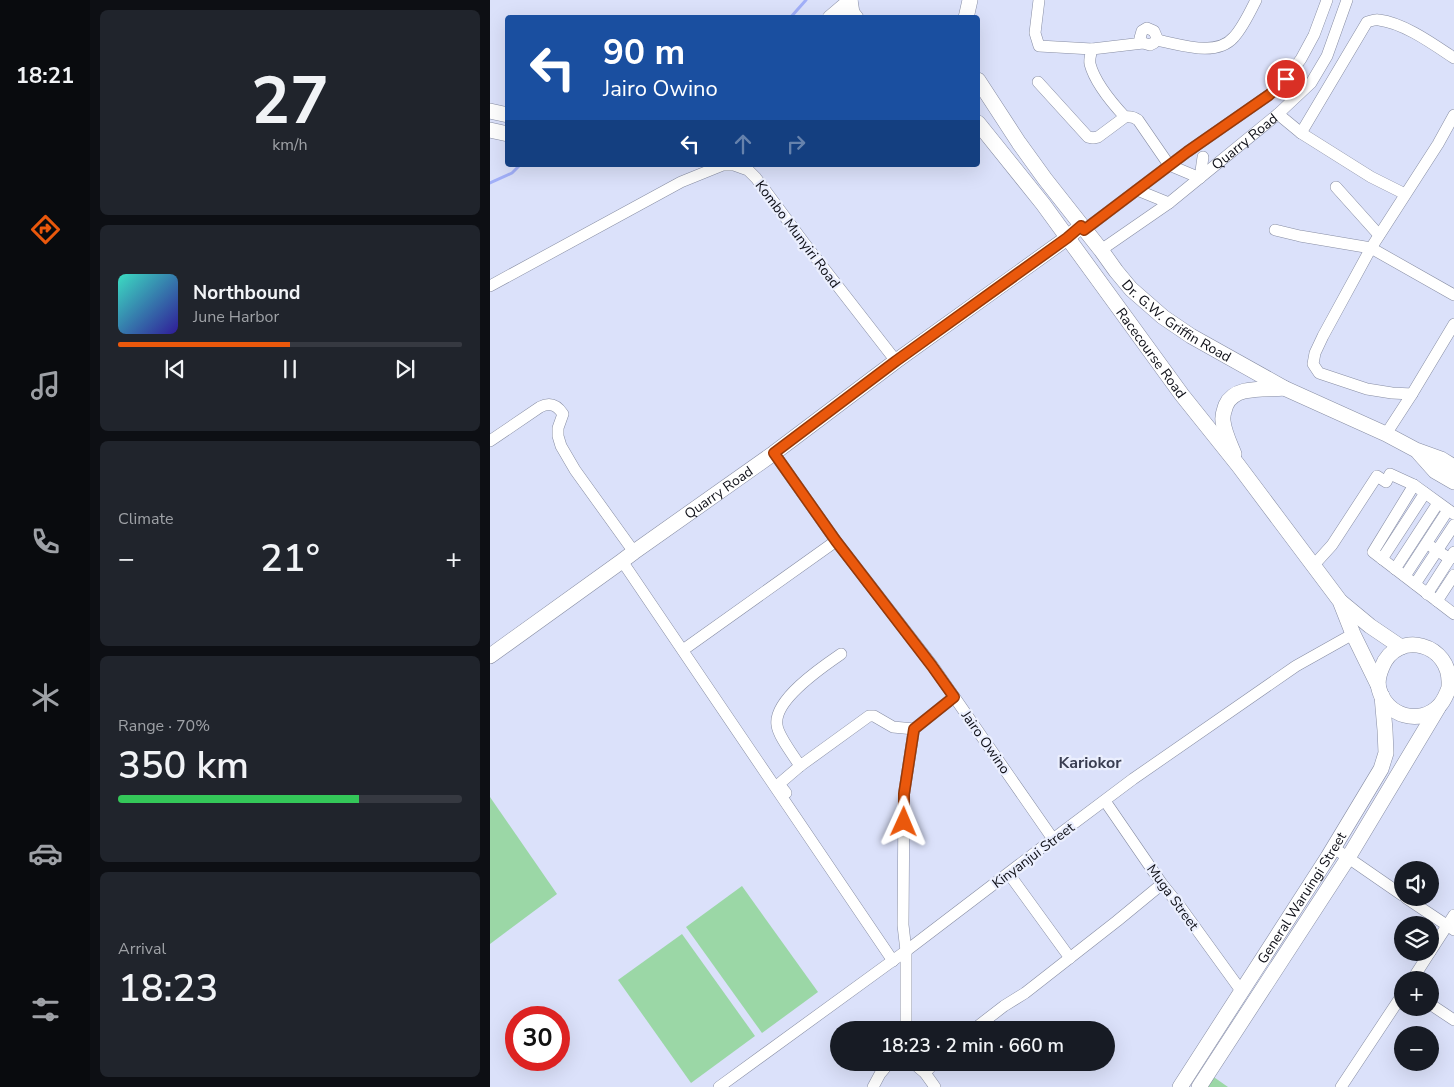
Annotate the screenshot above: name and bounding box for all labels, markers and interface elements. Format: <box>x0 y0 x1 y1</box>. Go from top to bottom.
text: 90 m <box>603 29 685 76</box>
icon: left <box>520 35 585 100</box>
text: 27 <box>251 57 329 146</box>
pin <box>1265 58 1307 100</box>
text: 18:21 <box>16 61 74 91</box>
icon: arrive <box>1272 65 1300 93</box>
text: Jairo Owino <box>603 74 718 104</box>
street label: Quarry Road <box>1208 109 1282 174</box>
icon: left <box>676 130 704 158</box>
icon: ahead <box>729 130 757 158</box>
icon: right <box>782 130 810 158</box>
text: km/h <box>272 134 308 156</box>
street label: Kombo Munyiri Road <box>751 176 844 292</box>
icon: directions <box>28 212 63 247</box>
street label: Dr. G.W. Griffin Road <box>1117 276 1235 367</box>
text: Northbound <box>193 280 300 306</box>
street label: Racecourse Road <box>1112 304 1190 402</box>
text: June Harbor <box>193 306 279 328</box>
icon: previous <box>161 355 189 383</box>
icon: pause <box>276 355 304 383</box>
icon: next <box>391 355 419 383</box>
icon: music <box>28 368 63 403</box>
street label: Quarry Road <box>681 462 757 524</box>
text: Climate <box>118 508 173 530</box>
icon: phone <box>28 524 63 559</box>
text: 21° <box>260 533 320 584</box>
text: − <box>118 540 135 578</box>
text: + <box>445 540 462 578</box>
icon: climate <box>28 680 63 715</box>
street label: Jairo Owino <box>956 706 1014 778</box>
text: Range · 70% <box>118 715 210 737</box>
text: 350 km <box>118 740 249 791</box>
district label: Kariokor <box>1059 752 1122 774</box>
position arrow <box>877 795 929 847</box>
street label: Kinyanjui Street <box>988 818 1078 893</box>
street label: General Waruingi Street <box>1253 828 1351 967</box>
icon: car <box>28 836 63 871</box>
street label: Muga Street <box>1142 860 1203 934</box>
map controls <box>1394 861 1439 1071</box>
button: sound <box>1394 861 1439 906</box>
button: layers <box>1394 916 1439 961</box>
text: Arrival <box>118 938 166 960</box>
text: 18:23 <box>118 963 218 1014</box>
button: + <box>1394 971 1439 1016</box>
icon: filters <box>28 992 63 1027</box>
speed limit sign: 30 <box>505 1006 570 1071</box>
button: − <box>1394 1026 1439 1071</box>
text: 18:23 · 2 min · 660 m <box>881 1033 1064 1059</box>

